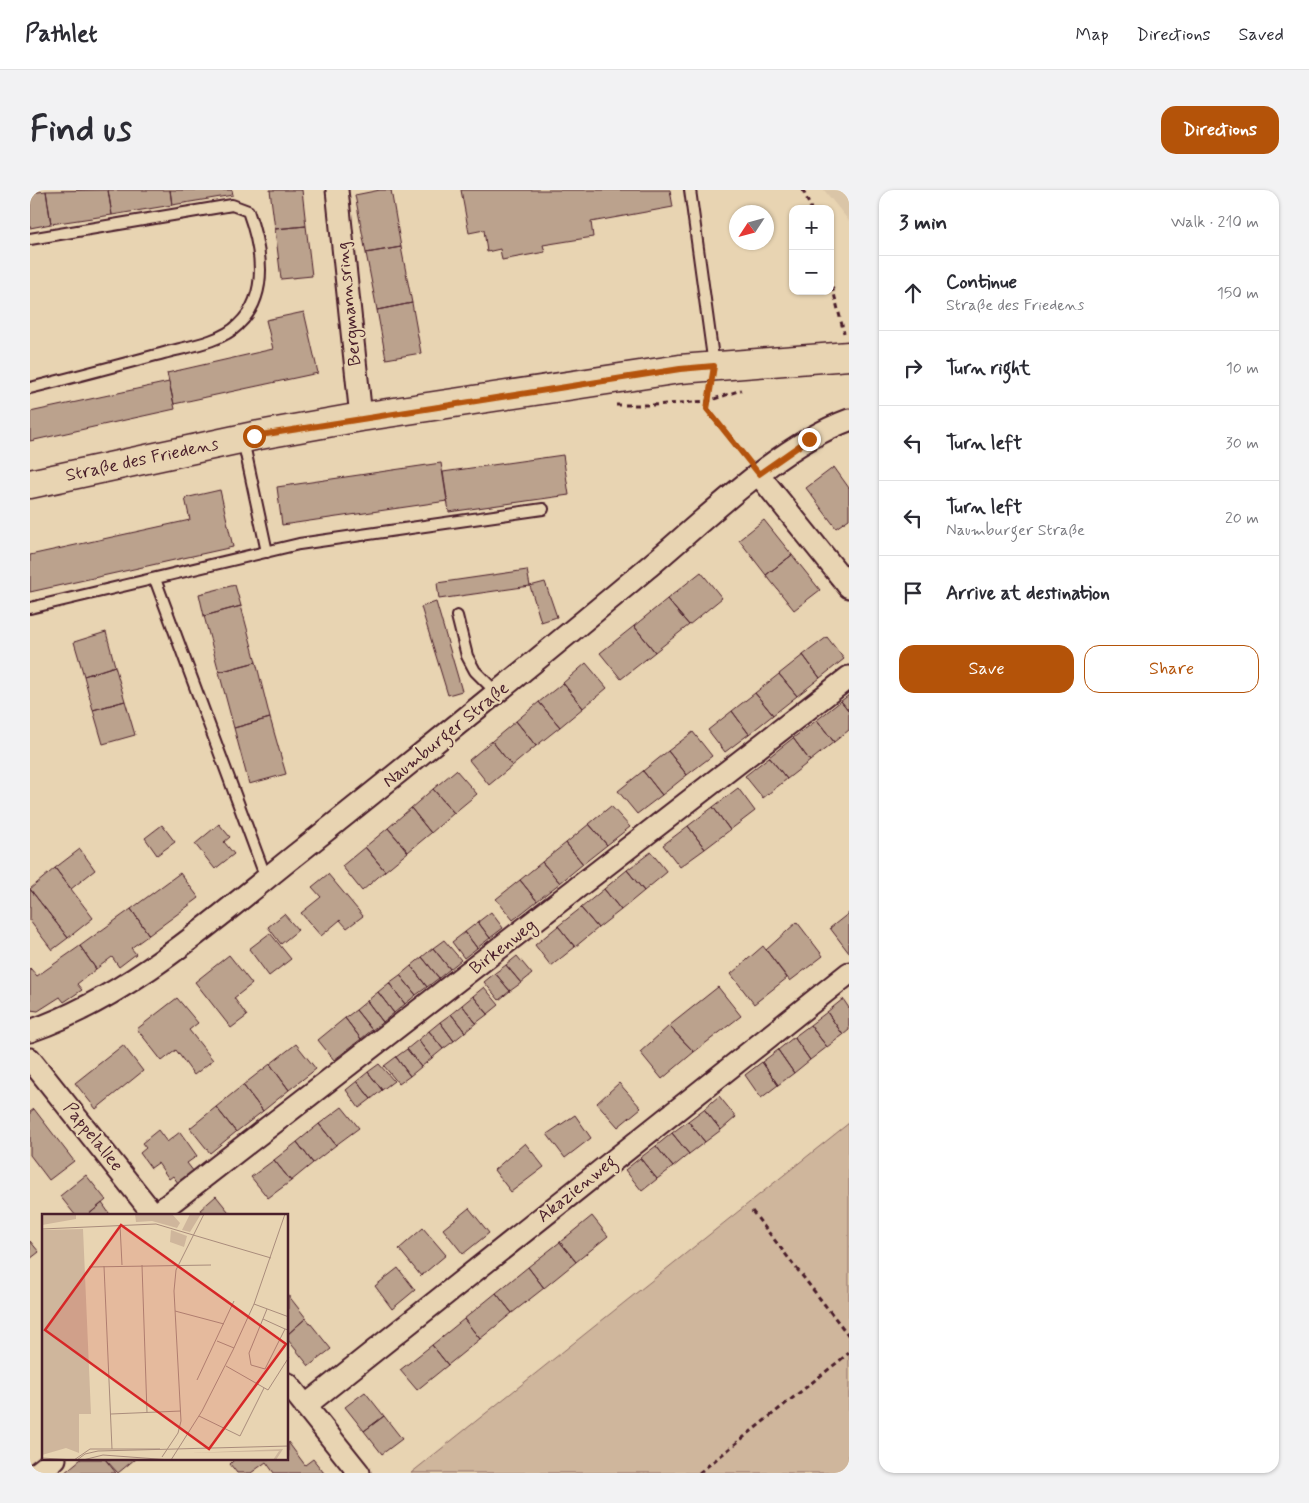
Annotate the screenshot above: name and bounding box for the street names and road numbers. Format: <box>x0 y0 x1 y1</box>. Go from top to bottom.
street label: Bergmannsring <box>331 241 368 367</box>
street label: Straße des Friedens <box>63 432 221 488</box>
street label: Naumburger Straße <box>378 676 516 795</box>
street label: Birkenweg <box>465 913 542 981</box>
street label: Pappelallee <box>58 1097 128 1177</box>
street label: Akazienweg <box>532 1150 623 1230</box>

